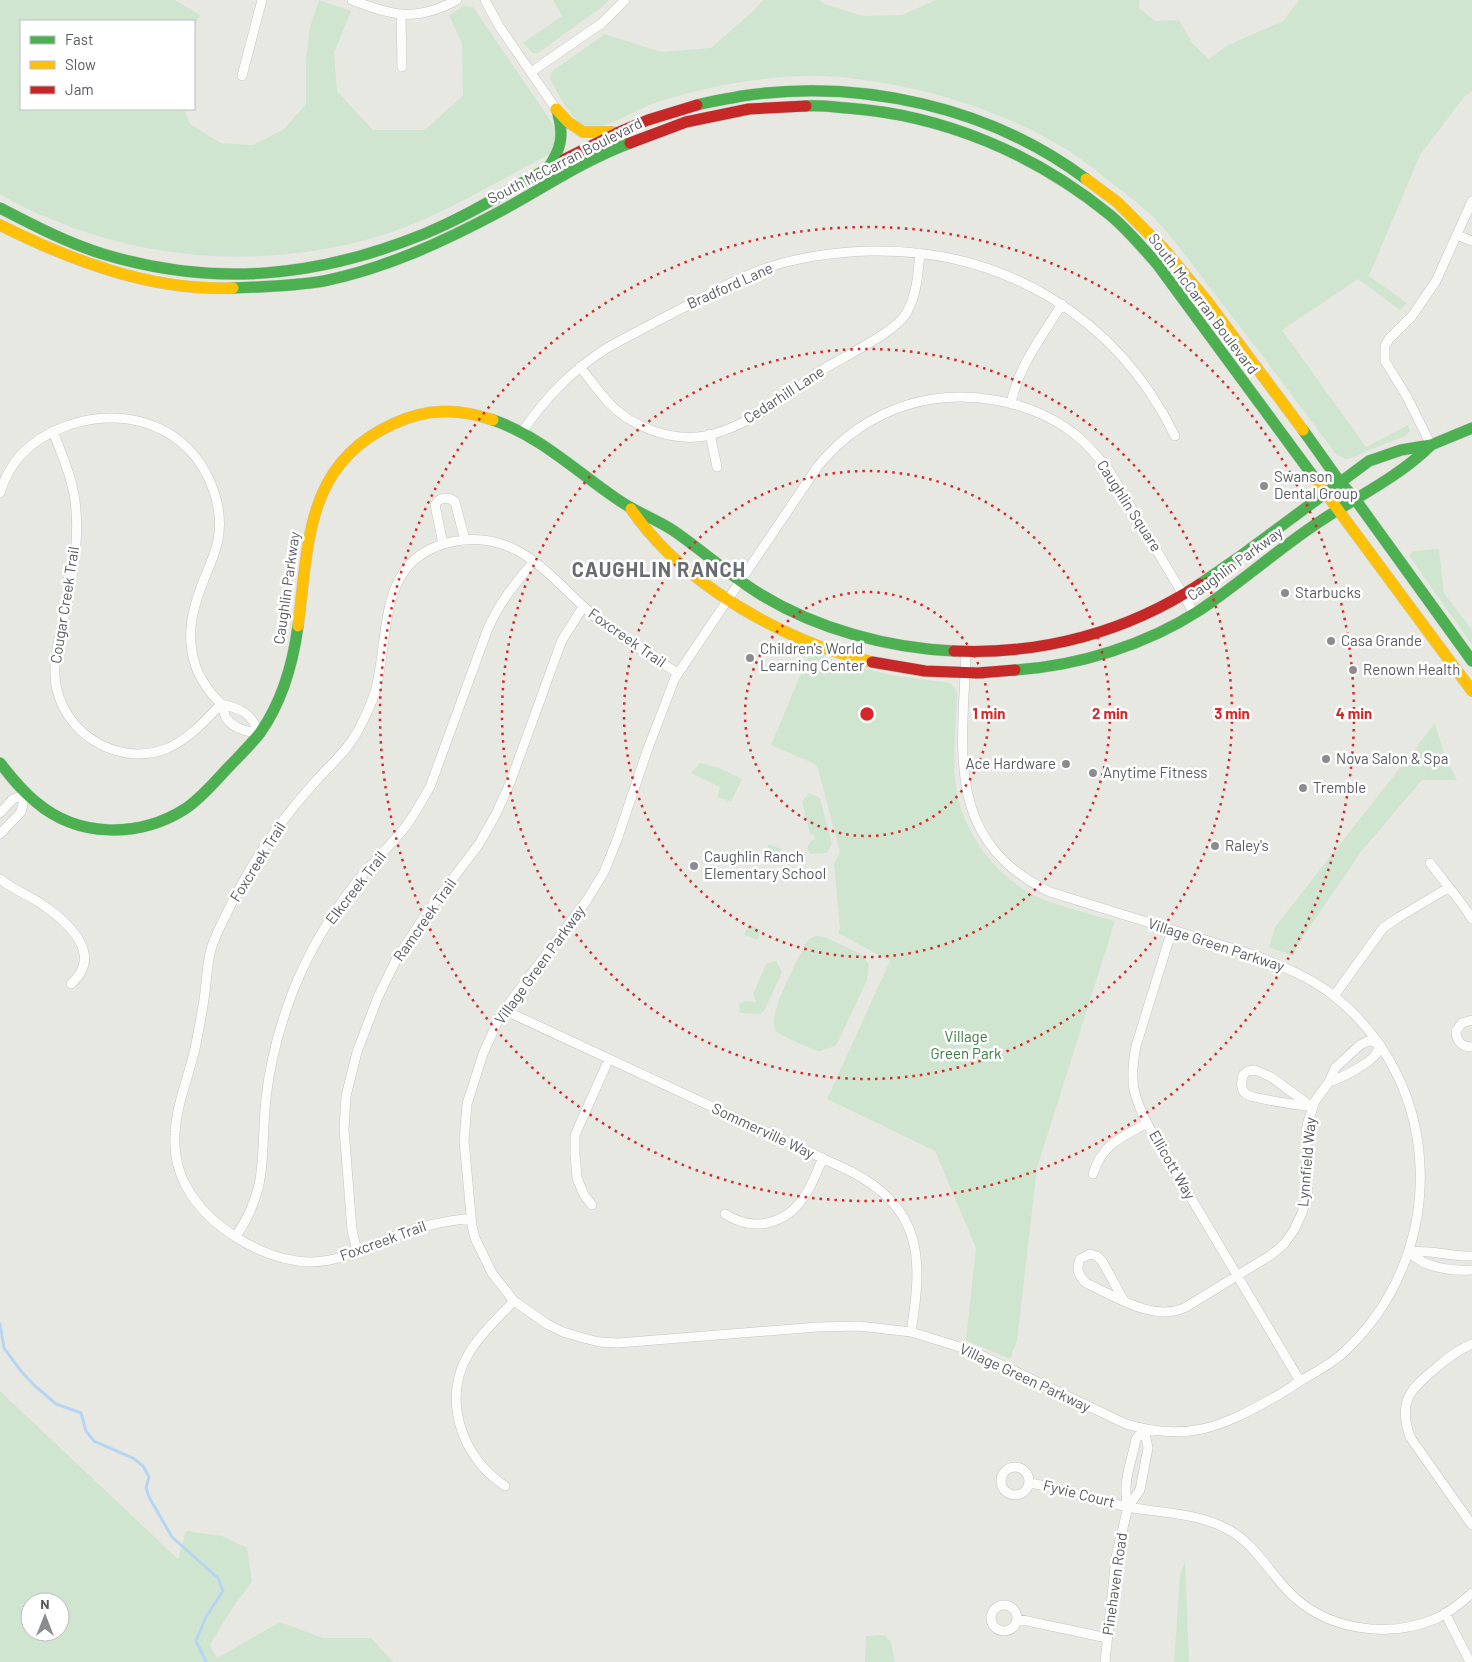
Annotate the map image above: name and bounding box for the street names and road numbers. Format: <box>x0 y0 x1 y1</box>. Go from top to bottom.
street label: South McCarran Boulevard <box>484 113 645 207</box>
street label: South McCarran Boulevard <box>1145 230 1263 377</box>
street label: Bradford Lane <box>684 258 775 312</box>
street label: Cedarhill Lane <box>740 361 827 427</box>
street label: Caughlin Square <box>1094 456 1166 555</box>
street label: Caughlin Parkway <box>1183 522 1286 604</box>
street label: Caughlin Parkway <box>269 530 303 645</box>
street label: Cougar Creek Trail <box>46 545 82 665</box>
street label: Foxcreek Trail <box>585 604 670 671</box>
street label: Foxcreek Trail <box>226 818 289 905</box>
street label: Elkcreek Trail <box>321 847 389 927</box>
street label: Ramcreek Trail <box>389 875 459 964</box>
street label: Village Green Parkway <box>490 901 588 1027</box>
street label: Village Green Parkway <box>1146 913 1287 975</box>
street label: Sommerville Way <box>709 1098 818 1162</box>
street label: Lynnfield Way <box>1293 1116 1319 1208</box>
street label: Ellicott Way <box>1146 1127 1200 1202</box>
street label: Foxcreek Trail <box>337 1216 428 1264</box>
street label: Village Green Parkway <box>957 1339 1094 1415</box>
street label: Fyvie Court <box>1042 1475 1117 1511</box>
street label: Pinehaven Road <box>1098 1531 1130 1636</box>

